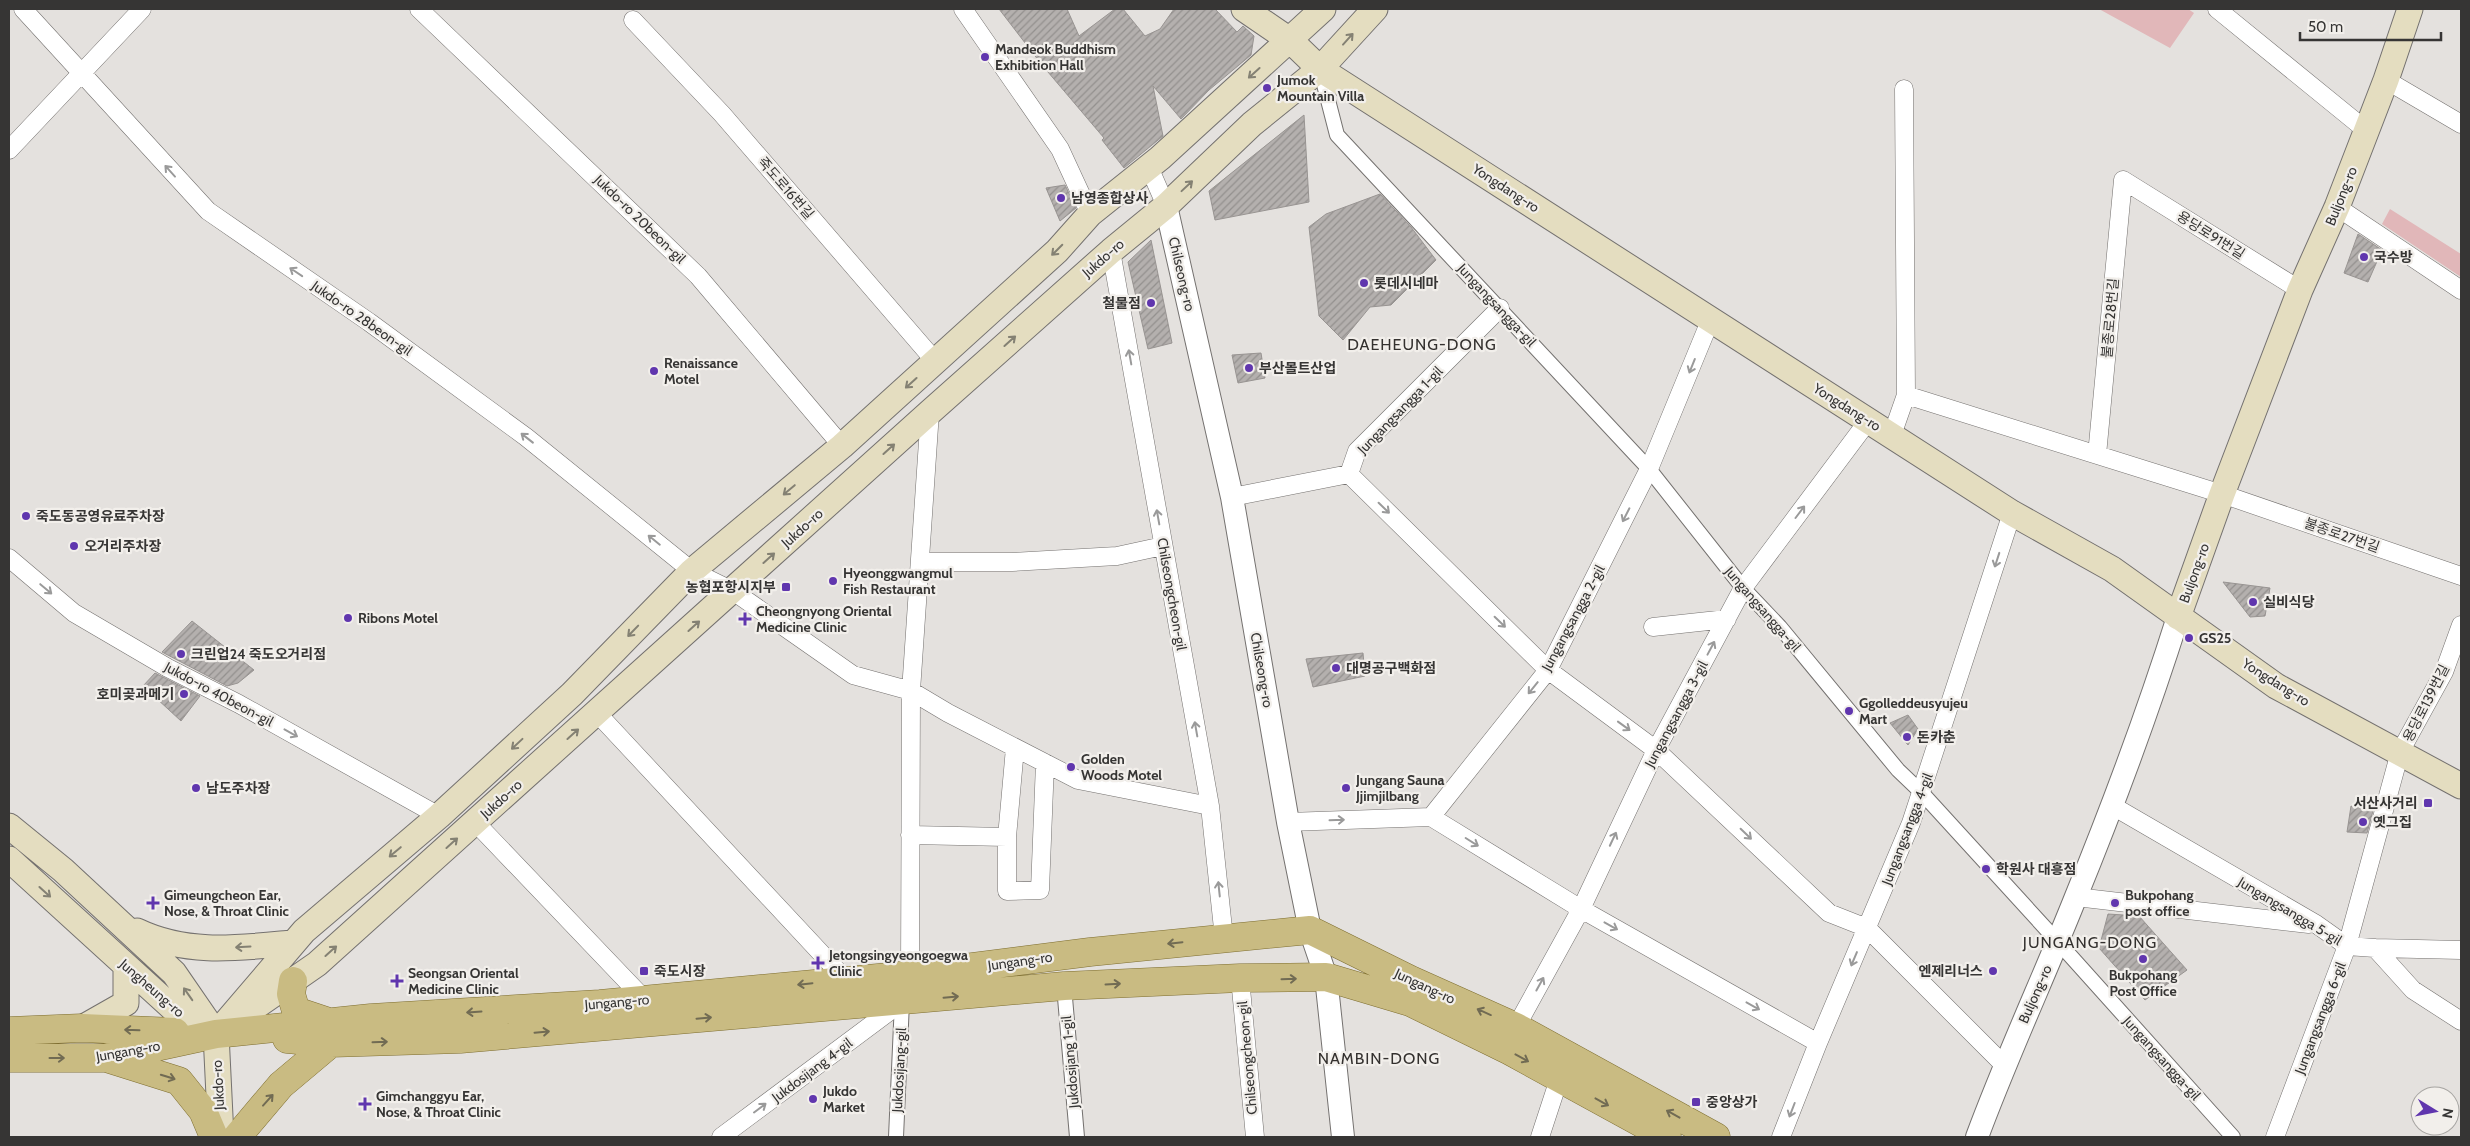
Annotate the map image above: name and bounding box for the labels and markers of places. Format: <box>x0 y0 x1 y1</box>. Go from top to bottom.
place label: Mandeok Buddhism Exhibition Hall <box>995 40 1116 74</box>
marker: Mandeok Buddhism Exhibition Hall <box>979 51 991 63</box>
place label: Jumok Mountain Villa <box>1276 71 1364 105</box>
marker: Jumok Mountain Villa <box>1261 82 1273 94</box>
place label: 남영종합상사 <box>1071 189 1148 207</box>
marker: 남영종합상사 <box>1055 192 1067 204</box>
place label: 국수방 <box>2374 248 2413 266</box>
marker: 국수방 <box>2358 251 2370 263</box>
place label: 롯데시네마 <box>1374 274 1439 292</box>
marker: 롯데시네마 <box>1358 277 1370 289</box>
place label: 철물점 <box>1102 294 1141 312</box>
marker: 철물점 <box>1145 297 1157 309</box>
place label: Renaissance Motel <box>664 354 738 388</box>
place label: 부산볼트산업 <box>1259 359 1336 377</box>
marker: 부산볼트산업 <box>1243 362 1255 374</box>
marker: Renaissance Motel <box>648 365 660 377</box>
place label: 죽도동공영유료주차장 <box>36 507 165 525</box>
marker: 죽도동공영유료주차장 <box>20 510 32 522</box>
place label: 오거리주차장 <box>84 537 161 555</box>
marker: 오거리주차장 <box>68 540 80 552</box>
place label: Hyeonggwangmul Fish Restaurant <box>843 564 953 598</box>
marker: Hyeonggwangmul Fish Restaurant <box>827 575 839 587</box>
place label: 농협포항시지부 <box>686 578 776 596</box>
marker: 농협포항시지부 <box>780 581 792 593</box>
place label: 실비식당 <box>2263 593 2315 611</box>
marker: 실비식당 <box>2247 596 2259 608</box>
place label: Cheongnyong Oriental Medicine Clinic <box>756 602 892 636</box>
place label: Ribons Motel <box>358 609 438 627</box>
marker: Ribons Motel <box>342 612 354 624</box>
marker: Cheongnyong Oriental Medicine Clinic <box>738 612 752 626</box>
place label: GS25 <box>2199 629 2231 647</box>
marker: GS25 <box>2183 632 2195 644</box>
place label: 크린업24 죽도오거리점 <box>191 645 326 663</box>
marker: 크린업24 죽도오거리점 <box>175 648 187 660</box>
place label: 대명공구백화점 <box>1346 659 1436 677</box>
marker: 대명공구백화점 <box>1330 662 1342 674</box>
place label: 호미곶과메기 <box>97 685 174 703</box>
marker: 호미곶과메기 <box>178 688 190 700</box>
place label: Ggolleddeusyujeu Mart <box>1859 694 1968 728</box>
marker: Ggolleddeusyujeu Mart <box>1843 705 1855 717</box>
place label: 돈카춘 <box>1917 728 1956 746</box>
marker: 돈카춘 <box>1901 731 1913 743</box>
place label: Golden Woods Motel <box>1081 750 1162 784</box>
marker: Golden Woods Motel <box>1065 761 1077 773</box>
place label: Jungang Sauna Jjimjilbang <box>1355 771 1445 805</box>
place label: 남도주차장 <box>206 779 271 797</box>
marker: 남도주차장 <box>190 782 202 794</box>
marker: Jungang Sauna Jjimjilbang <box>1340 782 1352 794</box>
place label: 서산사거리 <box>2354 794 2418 812</box>
marker: 서산사거리 <box>2422 797 2434 809</box>
place label: 옛그집 <box>2373 813 2412 831</box>
marker: 옛그집 <box>2357 816 2369 828</box>
place label: 학원사 대흥점 <box>1996 860 2076 878</box>
marker: 학원사 대흥점 <box>1980 863 1992 875</box>
place label: Gimeungcheon Ear, Nose, & Throat Clinic <box>164 886 289 920</box>
place label: Bukpohang post office <box>2125 886 2194 920</box>
marker: Gimeungcheon Ear, Nose, & Throat Clinic <box>146 896 160 910</box>
marker: Bukpohang post office <box>2109 897 2121 909</box>
place label: Jetongsingyeongoegwa Clinic <box>828 946 968 980</box>
marker: Bukpohang Post Office <box>2137 953 2149 965</box>
marker: Jetongsingyeongoegwa Clinic <box>811 956 825 970</box>
place label: 죽도시장 <box>654 962 706 980</box>
place label: 엔제리너스 <box>1919 962 1983 980</box>
place label: Seongsan Oriental Medicine Clinic <box>408 964 519 998</box>
marker: 죽도시장 <box>638 965 650 977</box>
marker: 엔제리너스 <box>1987 965 1999 977</box>
place label: Bukpohang Post Office <box>2109 966 2177 1000</box>
marker: Seongsan Oriental Medicine Clinic <box>390 974 404 988</box>
place label: Jukdo Market <box>822 1082 865 1116</box>
place label: Gimchanggyu Ear, Nose, & Throat Clinic <box>376 1087 501 1121</box>
marker: Jukdo Market <box>807 1093 819 1105</box>
place label: 중앙상가 <box>1706 1093 1758 1111</box>
marker: 중앙상가 <box>1690 1096 1702 1108</box>
marker: Gimchanggyu Ear, Nose, & Throat Clinic <box>358 1097 372 1111</box>

